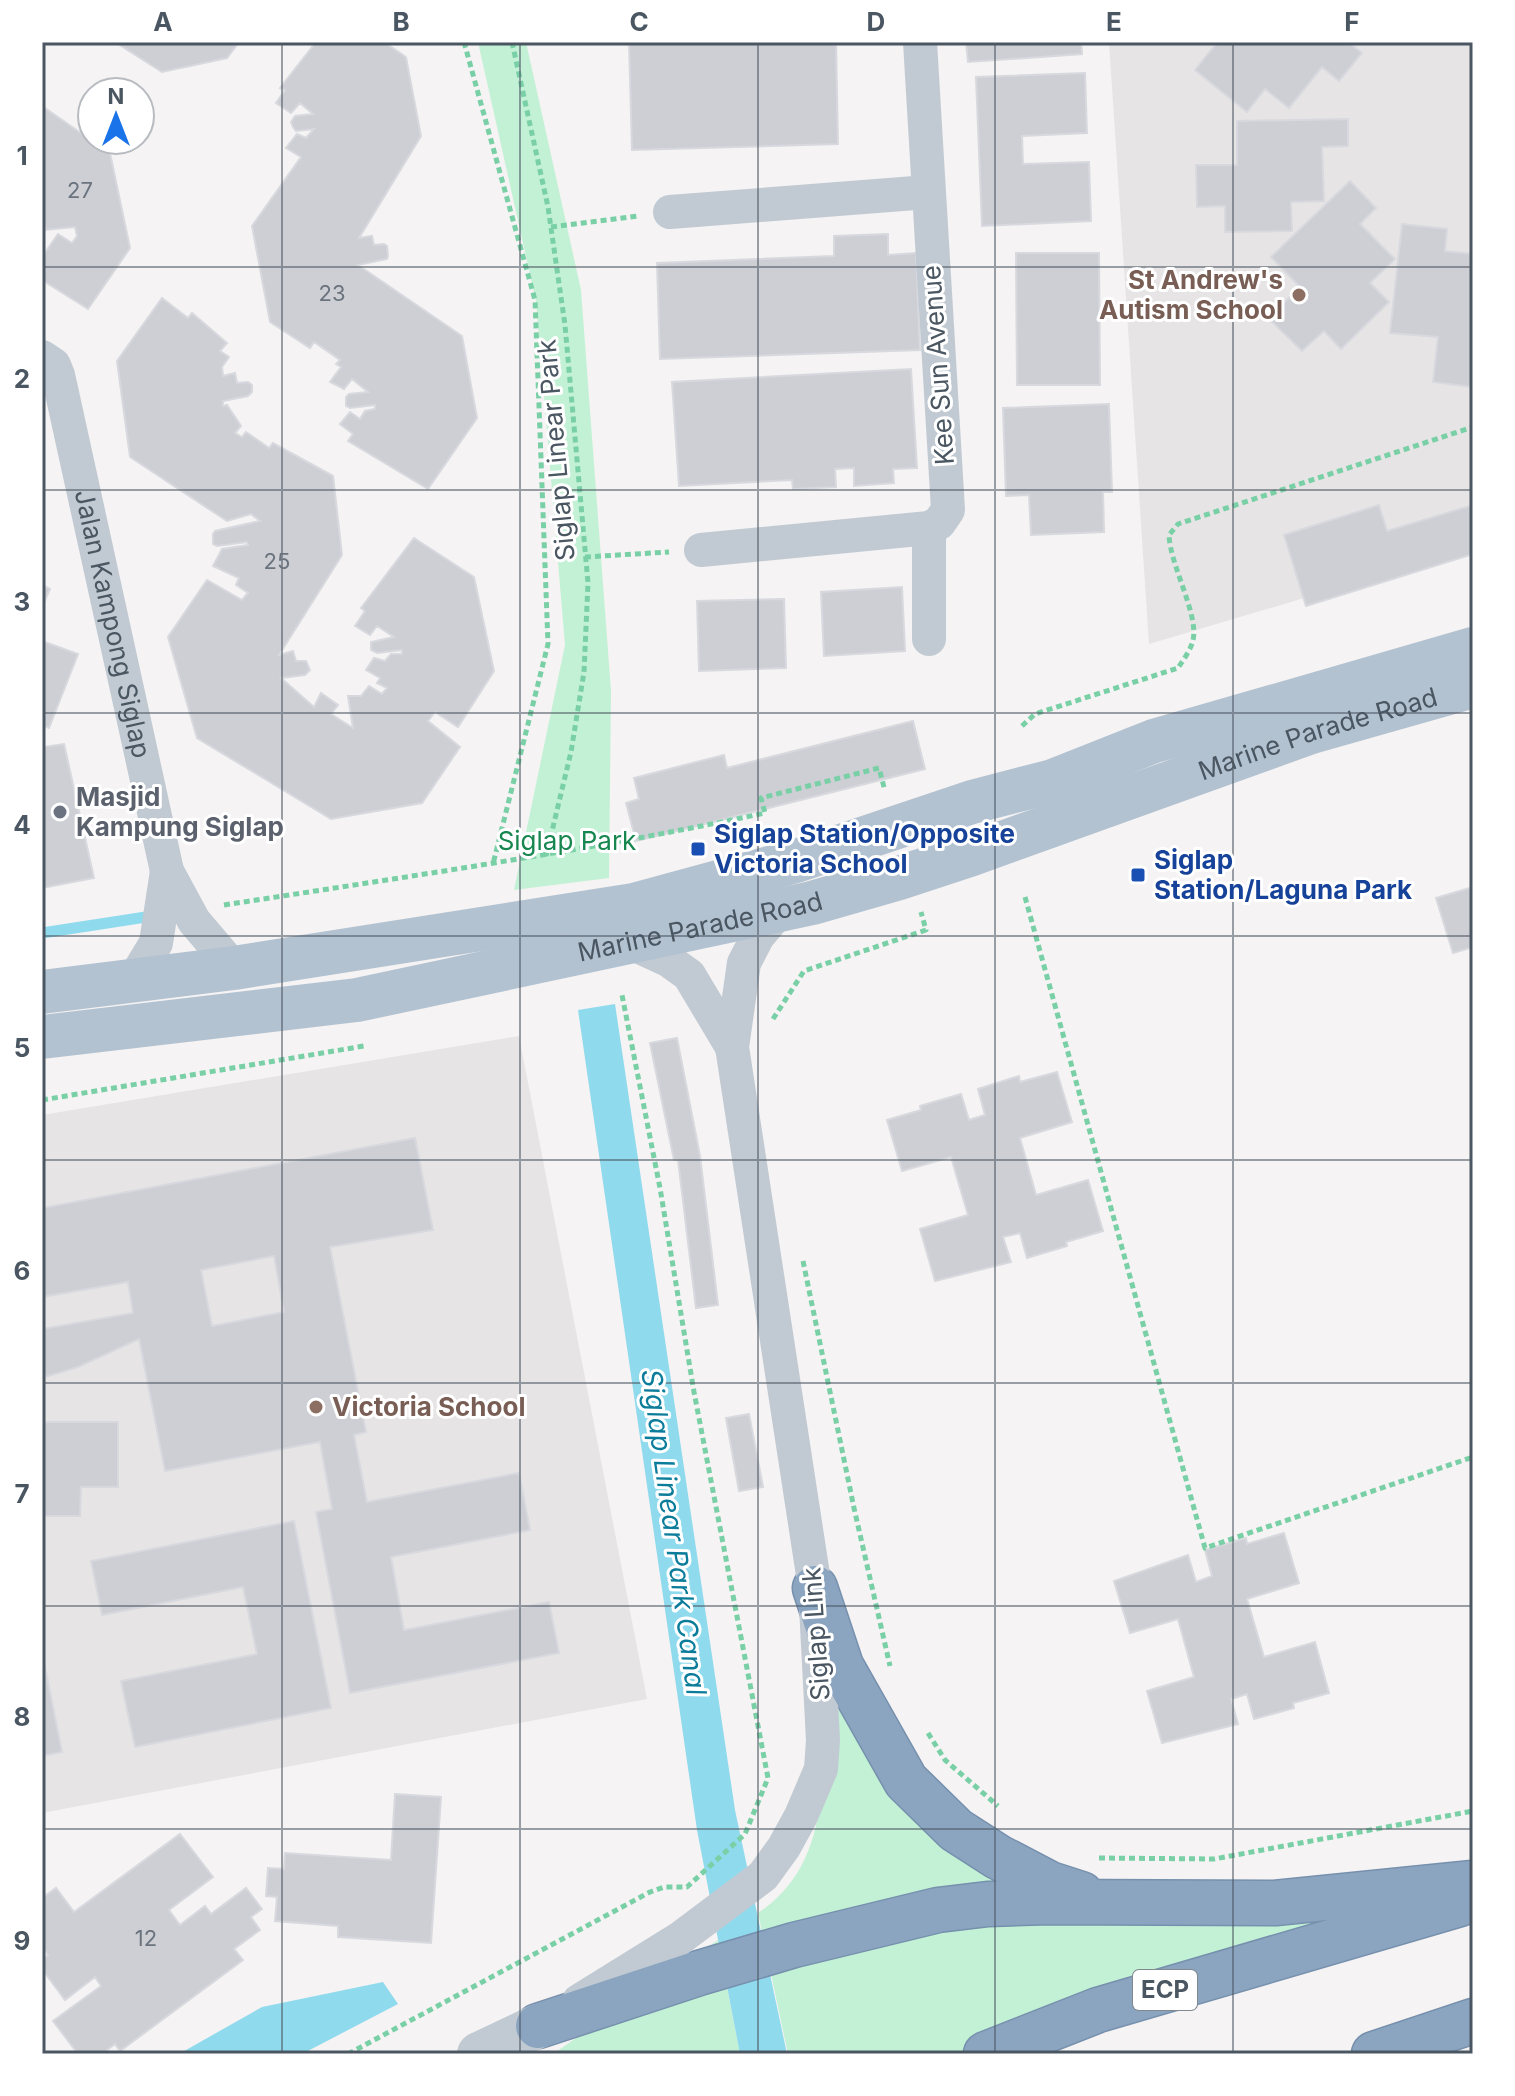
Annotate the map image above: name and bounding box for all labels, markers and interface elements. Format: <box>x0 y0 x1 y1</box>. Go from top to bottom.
text: A <box>153 6 173 37</box>
text: B <box>392 6 410 37</box>
text: C <box>629 6 649 37</box>
text: D <box>867 6 885 37</box>
text: E <box>1106 6 1122 37</box>
text: F <box>1344 6 1360 37</box>
north arrow <box>76 76 156 156</box>
text: N <box>108 83 124 109</box>
text: 1 <box>16 140 28 171</box>
house number: 27 <box>67 177 93 203</box>
street label: Kee Sun Avenue <box>915 264 960 466</box>
place label: St Andrew's Autism School <box>1099 264 1283 325</box>
house number: 23 <box>318 280 346 306</box>
marker: St Andrew's Autism School <box>1290 286 1308 304</box>
street label: Siglap Linear Park <box>530 338 581 562</box>
text: 2 <box>14 363 30 394</box>
street label: Jalan Kampong Siglap <box>69 487 158 761</box>
house number: 25 <box>264 548 290 574</box>
text: 3 <box>14 586 30 617</box>
street label: Marine Parade Road <box>1194 681 1441 786</box>
place label: Masjid Kampung Siglap <box>76 781 284 842</box>
marker: Masjid Kampung Siglap <box>51 803 69 821</box>
text: 4 <box>13 809 31 840</box>
place label: Siglap Station/Opposite Victoria School <box>714 818 1015 879</box>
park label: Siglap Park <box>498 825 636 856</box>
marker: Siglap Station/Opposite Victoria School <box>689 840 707 858</box>
place label: Siglap Station/Laguna Park <box>1154 844 1412 905</box>
marker: Siglap Station/Laguna Park <box>1129 866 1147 884</box>
street label: Marine Parade Road <box>575 885 826 968</box>
text: 5 <box>14 1032 30 1063</box>
text: 6 <box>14 1255 30 1286</box>
water label: Siglap Linear Park Canal <box>634 1367 714 1698</box>
place label: Victoria School <box>332 1391 526 1422</box>
marker: Victoria School <box>307 1398 325 1416</box>
text: 7 <box>14 1478 30 1509</box>
street label: Siglap Link <box>795 1566 836 1702</box>
text: 8 <box>14 1701 30 1732</box>
text: 9 <box>14 1925 30 1956</box>
house number: 12 <box>135 1925 157 1951</box>
road number: ECP <box>1133 1970 1197 2010</box>

